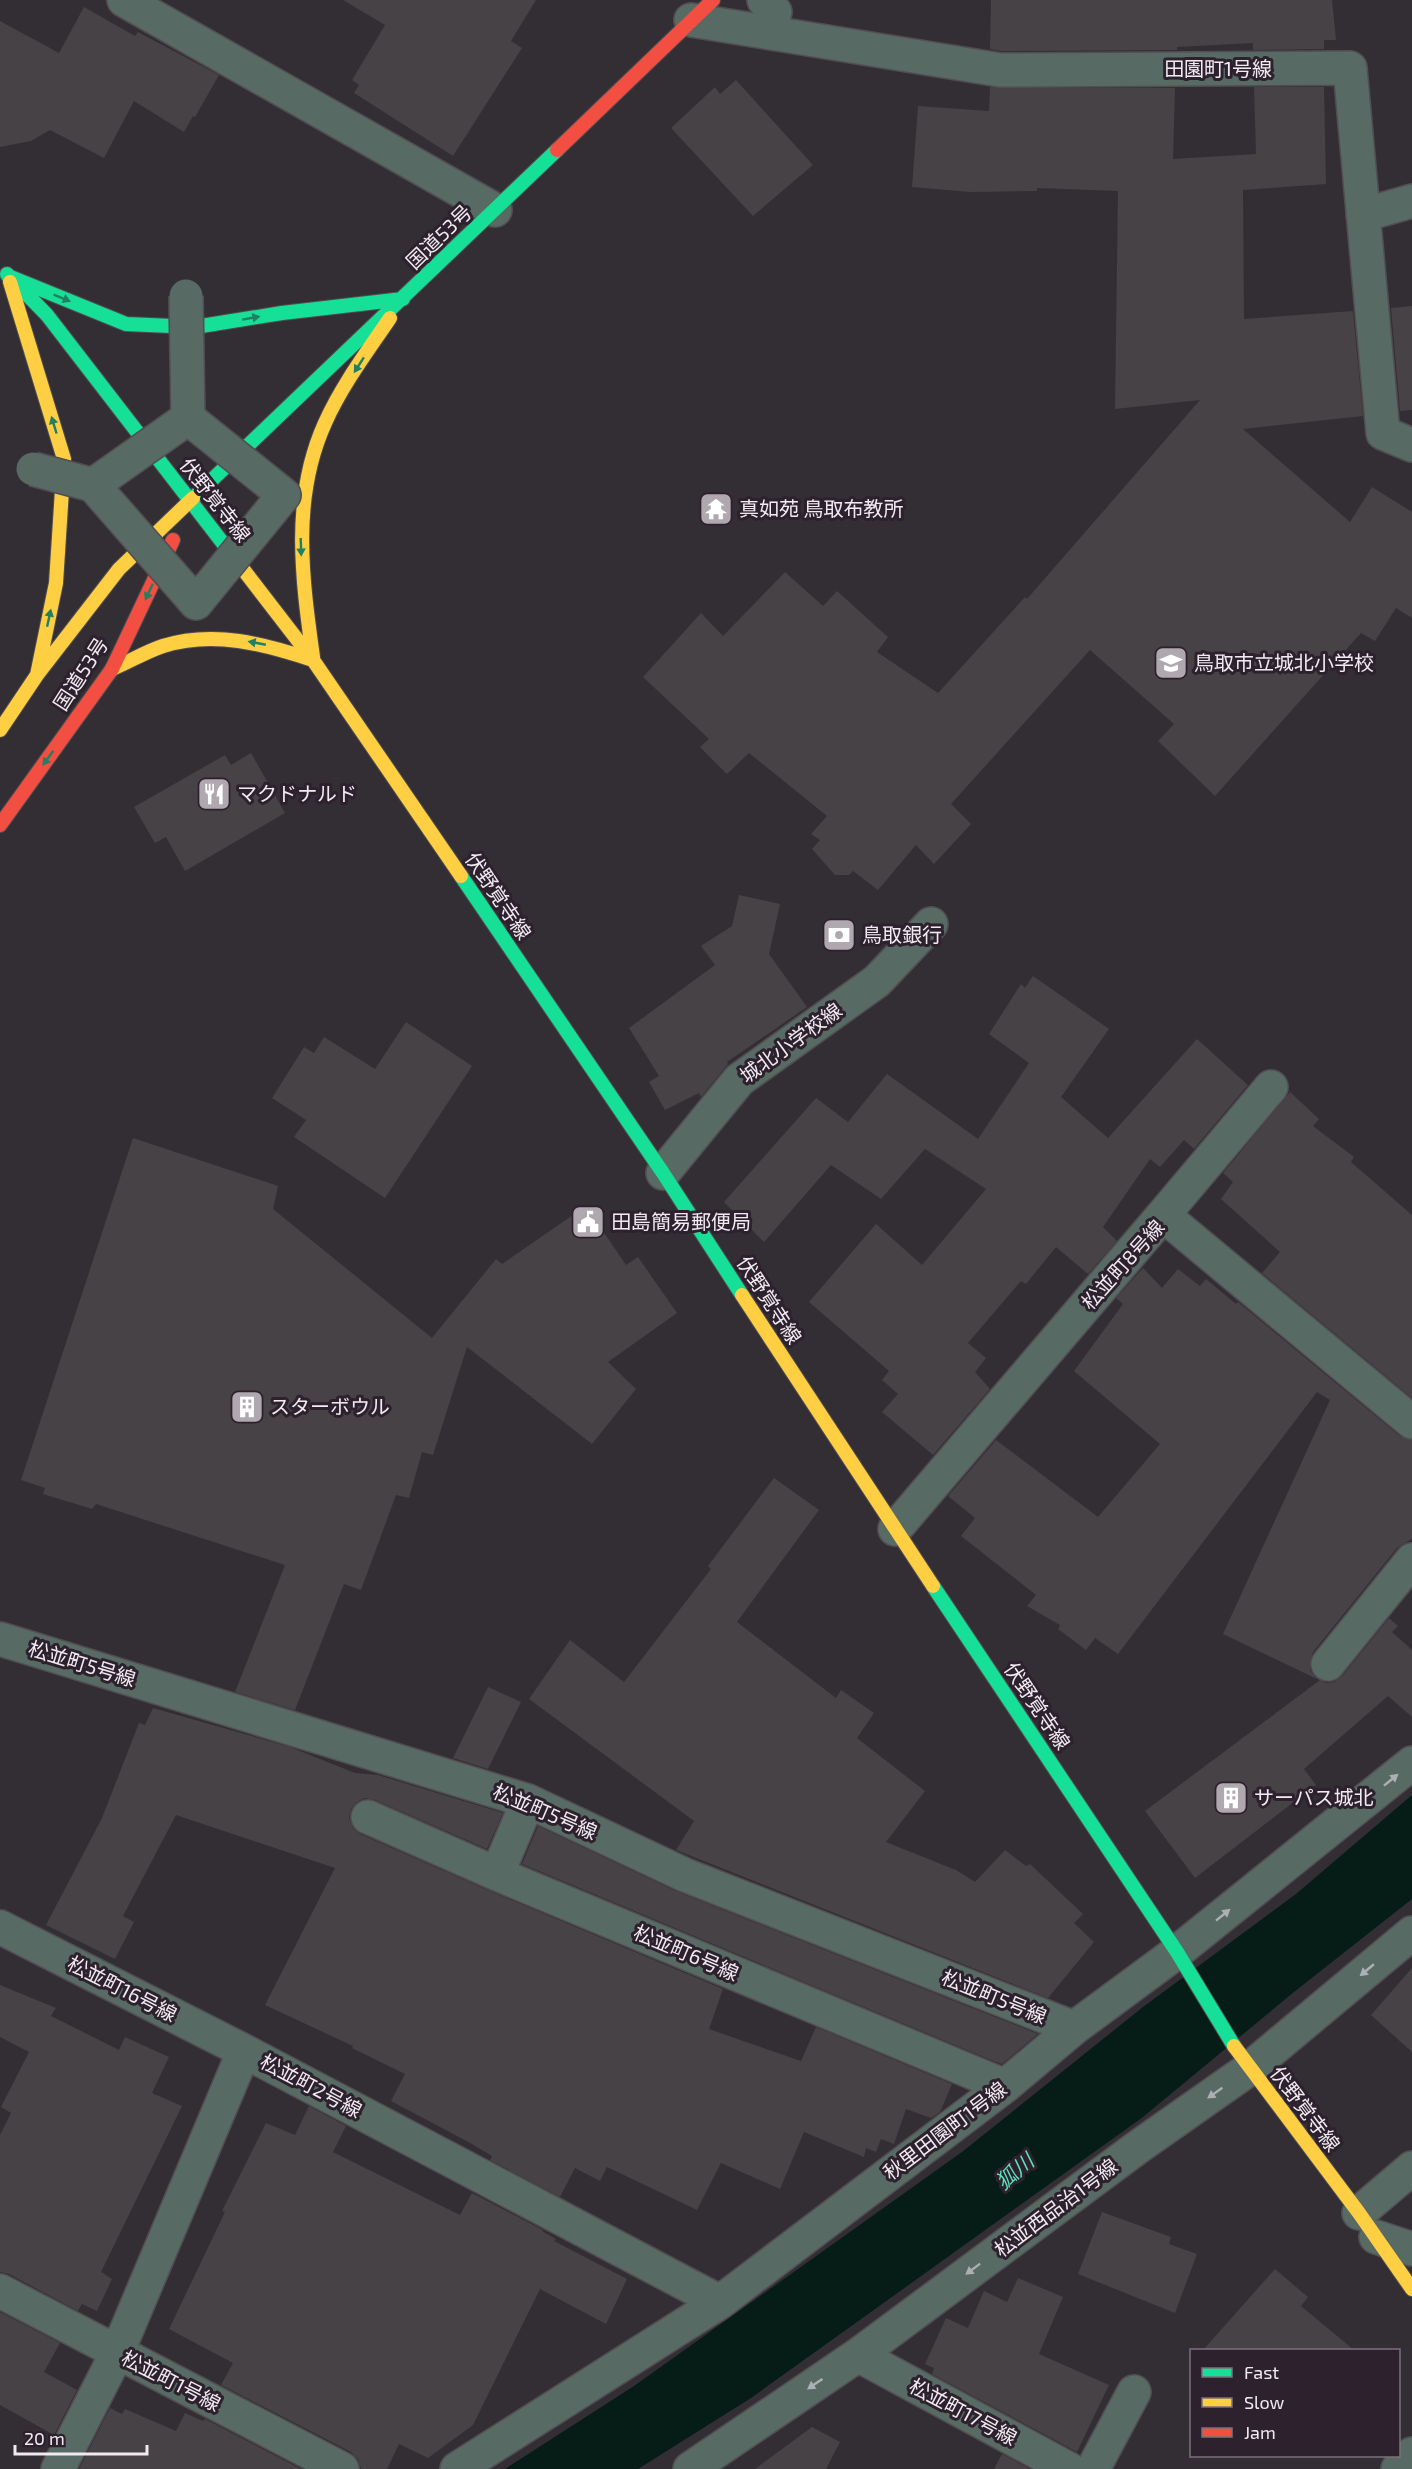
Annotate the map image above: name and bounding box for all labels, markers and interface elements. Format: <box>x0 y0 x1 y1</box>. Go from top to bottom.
street label: 田園町1号線 <box>1164 56 1272 80</box>
street label: 国道53号 <box>401 199 476 273</box>
one-way arrow <box>54 293 72 303</box>
one-way arrow <box>242 313 261 322</box>
one-way arrow <box>354 357 365 373</box>
one-way arrow <box>49 416 58 434</box>
street label: 伏野覚寺線 <box>176 453 256 546</box>
temple icon: 真如苑 鳥取布教所 <box>698 491 734 527</box>
place label: 真如苑 鳥取布教所 <box>739 496 903 520</box>
one-way arrow <box>297 537 306 556</box>
one-way arrow <box>144 583 153 600</box>
one-way arrow <box>45 608 54 627</box>
street label: 国道53号 <box>48 633 113 714</box>
one-way arrow <box>248 638 267 647</box>
school or university icon: 鳥取市立城北小学校 <box>1153 645 1189 681</box>
place label: 鳥取市立城北小学校 <box>1194 650 1374 674</box>
one-way arrow <box>43 750 55 765</box>
restaurant icon: マクドナルド <box>196 776 232 812</box>
place label: マクドナルド <box>237 781 357 805</box>
street label: 伏野覚寺線 <box>461 847 537 944</box>
bank icon: 鳥取銀行 <box>821 917 857 953</box>
place label: 鳥取銀行 <box>862 922 942 946</box>
street label: 城北小学校線 <box>735 997 846 1087</box>
public building icon: 田島簡易郵便局 <box>570 1204 606 1240</box>
place label: 田島簡易郵便局 <box>611 1209 751 1233</box>
street label: 松並町8号線 <box>1076 1215 1169 1314</box>
street label: 伏野覚寺線 <box>733 1251 807 1348</box>
building icon: スターボウル <box>229 1389 265 1425</box>
place label: スターボウル <box>270 1394 390 1418</box>
street label: 松並町5号線 <box>26 1635 139 1691</box>
street label: 伏野覚寺線 <box>1000 1657 1076 1754</box>
one-way arrow <box>1383 1773 1399 1786</box>
street label: 松並町5号線 <box>490 1778 601 1844</box>
building icon: サーパス城北 <box>1213 1780 1249 1816</box>
place label: サーパス城北 <box>1254 1785 1374 1809</box>
one-way arrow <box>1215 1909 1230 1922</box>
street label: 松並町6号線 <box>630 1919 742 1985</box>
street label: 松並町16号線 <box>64 1950 181 2026</box>
street label: 松並町5号線 <box>939 1964 1050 2028</box>
one-way arrow <box>1359 1964 1375 1977</box>
street label: 松並町2号線 <box>257 2048 366 2122</box>
street label: 伏野覚寺線 <box>1266 2061 1345 2156</box>
street label: 秋里田園町1号線 <box>878 2076 1011 2184</box>
one-way arrow <box>1208 2087 1224 2099</box>
water label: 狐川 <box>990 2146 1040 2194</box>
street label: 松並西品治1号線 <box>989 2153 1122 2261</box>
one-way arrow <box>965 2263 981 2276</box>
street label: 松並町1号線 <box>118 2345 225 2415</box>
legend <box>1190 2349 1400 2457</box>
text: Fast <box>1244 2361 1279 2383</box>
street label: 松並町17号線 <box>906 2373 1021 2449</box>
one-way arrow <box>807 2378 823 2389</box>
text: Slow <box>1244 2391 1285 2413</box>
scale bar <box>15 2418 147 2456</box>
text: Jam <box>1244 2421 1276 2443</box>
text: 20 m <box>24 2427 65 2449</box>

